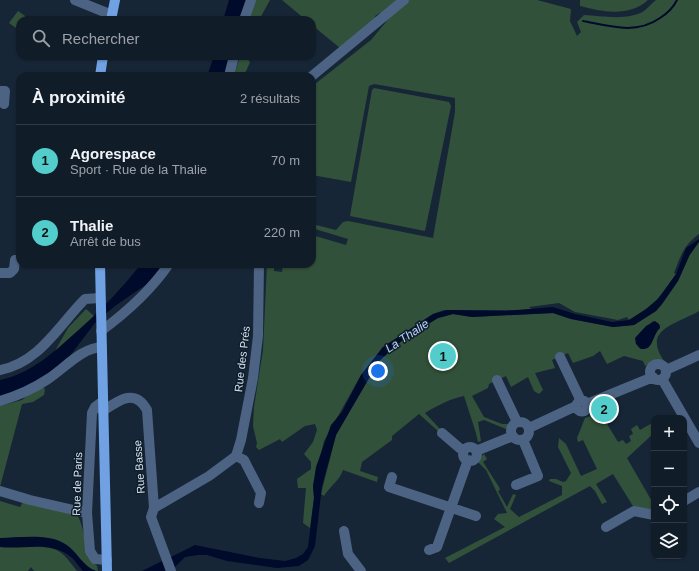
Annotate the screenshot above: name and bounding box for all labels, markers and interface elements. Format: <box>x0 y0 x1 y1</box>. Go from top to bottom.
search box <box>16 16 316 60</box>
icon: search <box>30 27 52 49</box>
text: Rechercher <box>62 30 140 47</box>
text: À proximité <box>32 88 126 107</box>
text: 2 résultats <box>240 91 300 106</box>
text: Agorespace <box>70 145 156 162</box>
text: 1 <box>41 153 49 168</box>
text: 70 m <box>271 153 300 168</box>
text: Sport · Rue de la Thalie <box>70 162 207 177</box>
text: Thalie <box>70 217 113 234</box>
text: 2 <box>41 225 49 240</box>
text: 220 m <box>264 225 300 240</box>
text: Arrêt de bus <box>70 234 141 249</box>
water label: La Thalie <box>383 316 432 356</box>
street label: Rue des Prés <box>232 325 252 393</box>
pin: 1 <box>430 341 456 371</box>
your location <box>368 361 388 381</box>
pin: 2 <box>591 394 617 424</box>
map controls <box>651 415 687 559</box>
button: + <box>651 415 687 451</box>
street label: Rue Basse <box>131 440 147 494</box>
button: − <box>651 451 687 487</box>
street label: Rue de Paris <box>70 452 84 516</box>
button: locate <box>651 487 687 523</box>
button: layers <box>651 523 687 559</box>

